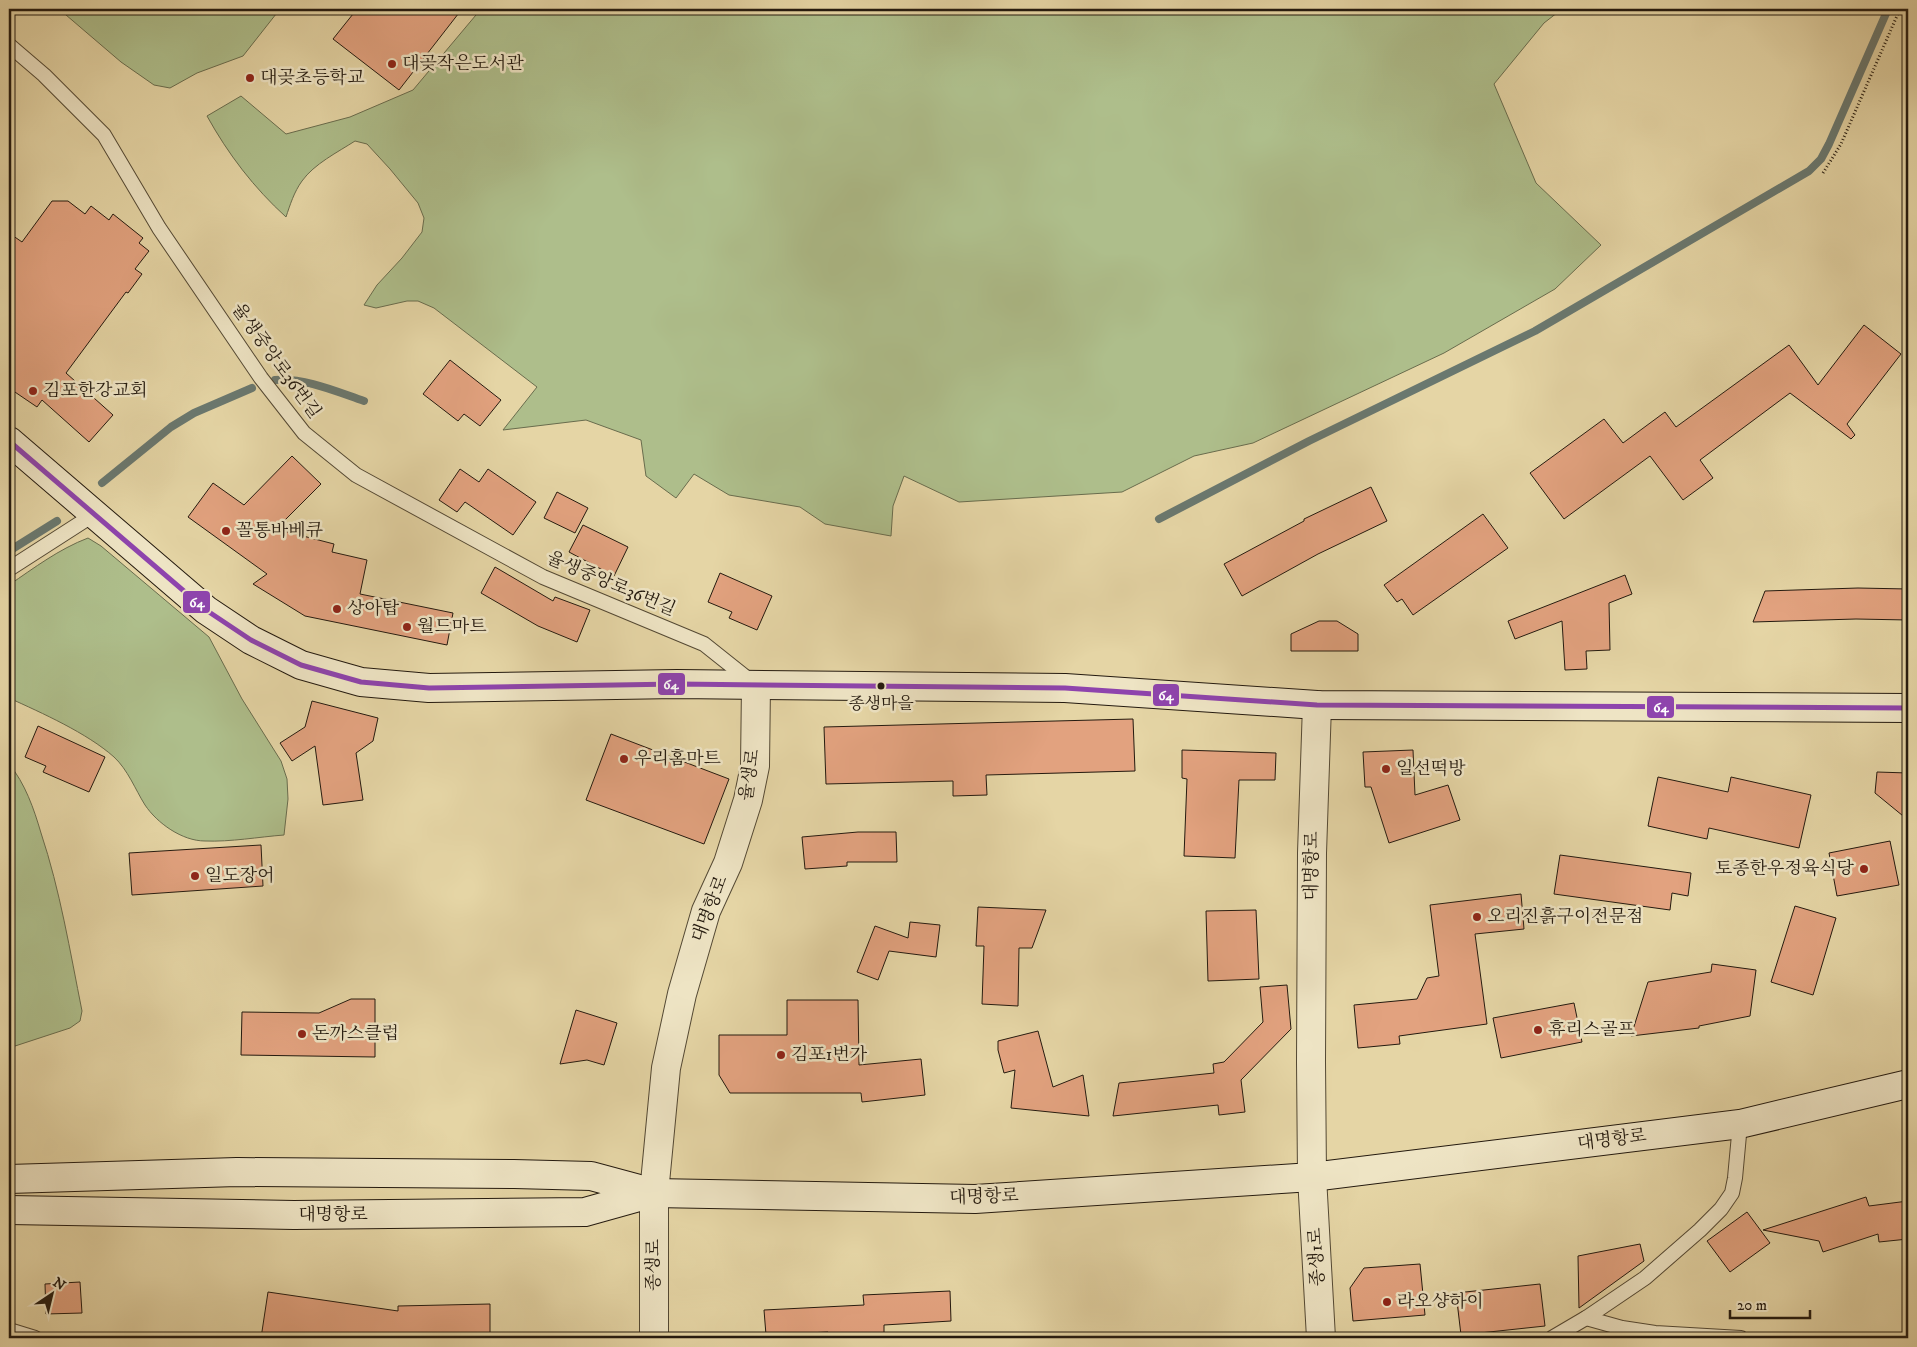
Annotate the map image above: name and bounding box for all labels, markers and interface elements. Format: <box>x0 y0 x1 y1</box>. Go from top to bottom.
place label: 대곶작은도서관 <box>402 53 524 75</box>
marker: 대곶작은도서관 <box>386 58 398 70</box>
place label: 대곶초등학교 <box>260 67 365 89</box>
marker: 대곶초등학교 <box>244 72 256 84</box>
street label: 율생중앙로36번길 <box>227 299 325 423</box>
place label: 김포한강교회 <box>43 380 147 402</box>
marker: 김포한강교회 <box>27 385 39 397</box>
place label: 꼴통바베큐 <box>236 520 324 542</box>
marker: 꼴통바베큐 <box>220 525 232 537</box>
street label: 율생중앙로36번길 <box>543 547 679 621</box>
line badge: 64 <box>182 590 211 614</box>
text: 64 <box>189 594 206 612</box>
place label: 상아탑 <box>347 598 400 620</box>
marker: 상아탑 <box>331 603 343 615</box>
place label: 월드마트 <box>417 616 487 638</box>
marker: 월드마트 <box>401 621 413 633</box>
line badge: 64 <box>657 672 686 696</box>
text: 64 <box>663 676 680 694</box>
marker: 종생마을 <box>876 681 886 691</box>
line badge: 64 <box>1152 683 1180 707</box>
text: 64 <box>1158 687 1175 705</box>
place label: 종생마을 <box>848 693 914 715</box>
line badge: 64 <box>1646 695 1675 719</box>
text: 64 <box>1653 699 1670 717</box>
place label: 우리홈마트 <box>634 748 722 770</box>
street label: 율생로 <box>735 748 765 802</box>
marker: 우리홈마트 <box>618 753 630 765</box>
place label: 일선떡방 <box>1396 758 1466 780</box>
marker: 일선떡방 <box>1380 763 1392 775</box>
street label: 대명항로 <box>1300 831 1324 901</box>
place label: 토종한우정육식당 <box>1715 858 1855 880</box>
marker: 토종한우정육식당 <box>1858 863 1870 875</box>
place label: 일도장어 <box>205 865 275 887</box>
marker: 일도장어 <box>189 870 201 882</box>
street label: 대명항로 <box>687 873 733 945</box>
place label: 오리진흙구이전문점 <box>1487 906 1644 928</box>
marker: 오리진흙구이전문점 <box>1471 911 1483 923</box>
place label: 휴리스골프 <box>1548 1019 1636 1041</box>
place label: 돈까스클럽 <box>312 1023 399 1045</box>
marker: 휴리스골프 <box>1532 1024 1544 1036</box>
marker: 돈까스클럽 <box>296 1028 308 1040</box>
place label: 김포1번가 <box>791 1044 868 1066</box>
marker: 김포1번가 <box>775 1049 787 1061</box>
street label: 대명항로 <box>1576 1125 1648 1155</box>
street label: 대명항로 <box>949 1185 1019 1209</box>
street label: 대명항로 <box>298 1204 368 1226</box>
street label: 종생1로 <box>1304 1227 1330 1287</box>
street label: 종생로 <box>643 1239 665 1291</box>
north arrow <box>28 1270 78 1320</box>
text: N <box>49 1273 69 1295</box>
scale bar <box>1730 1287 1810 1319</box>
place label: 라오샹하이 <box>1397 1291 1484 1313</box>
marker: 라오샹하이 <box>1381 1296 1393 1308</box>
text: 20 m <box>1737 1296 1767 1315</box>

